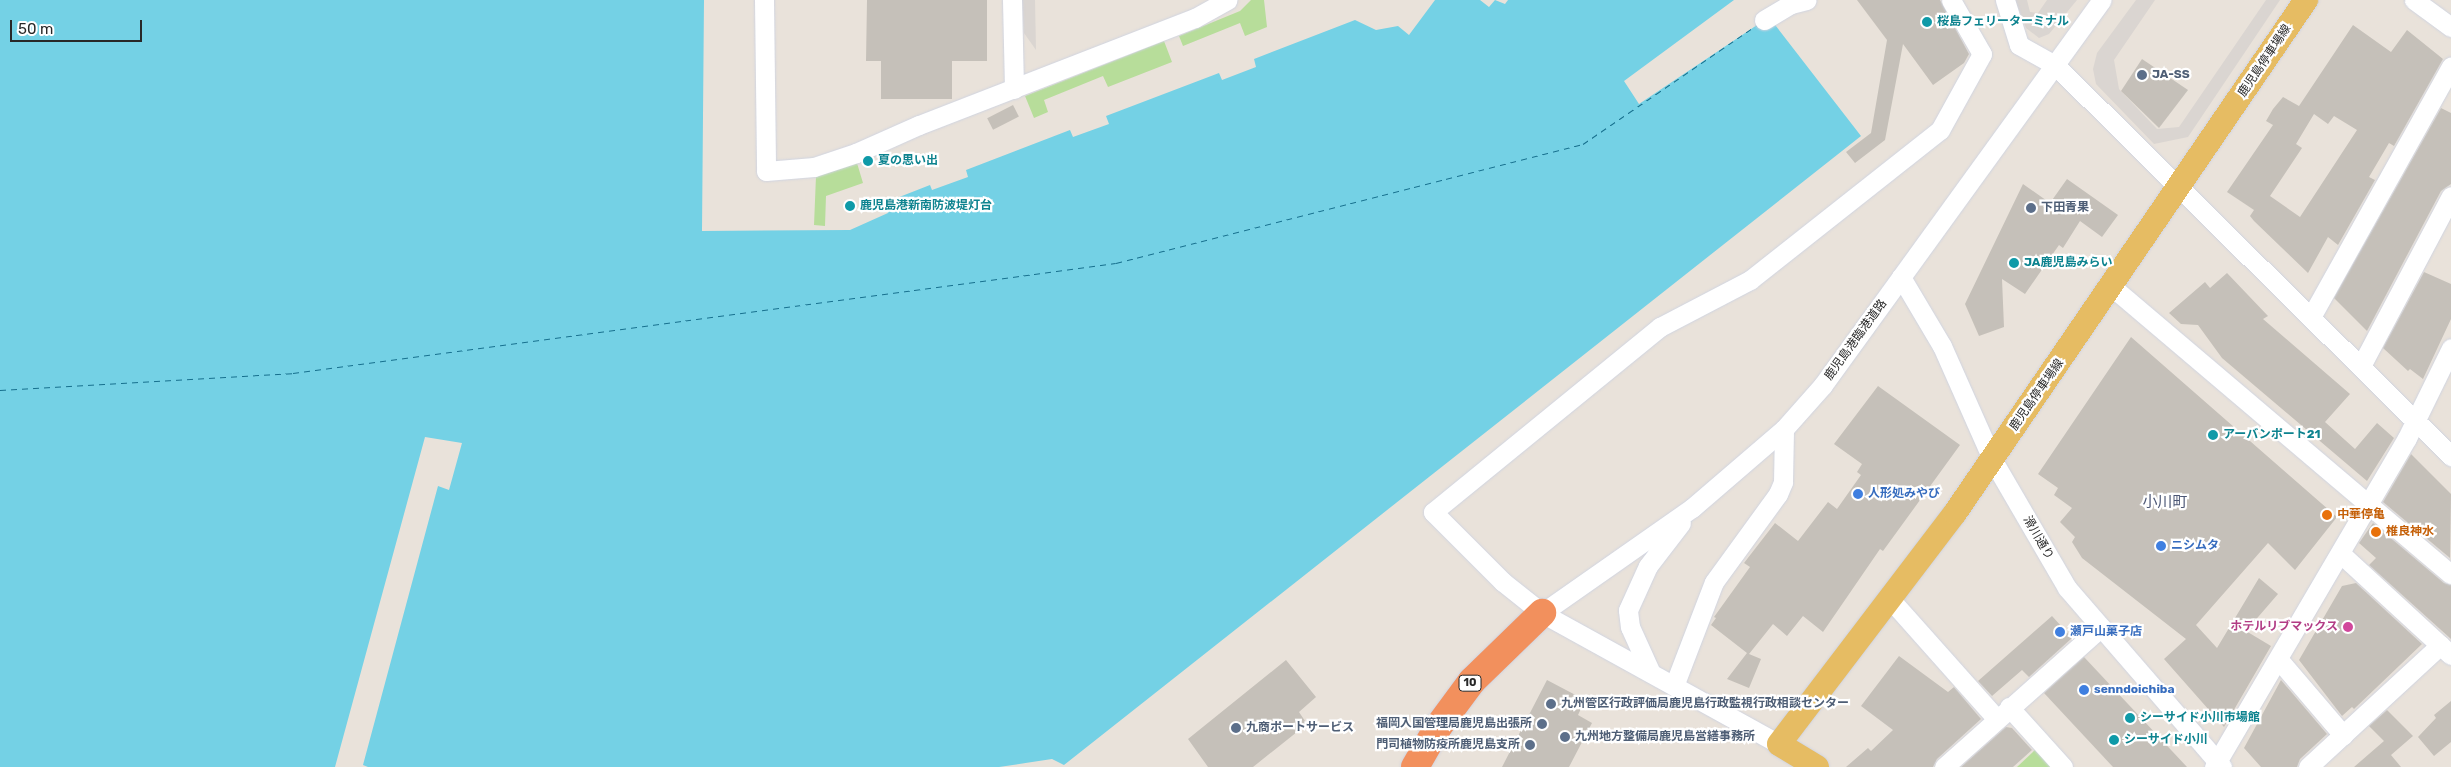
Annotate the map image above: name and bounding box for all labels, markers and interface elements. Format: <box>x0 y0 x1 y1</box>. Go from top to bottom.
scale bar <box>12 10 145 42</box>
place label: 桜島フェリーターミナル <box>1937 15 2069 29</box>
marker: 桜島フェリーターミナル <box>1921 16 1933 28</box>
text: 50 m <box>18 20 53 38</box>
street label: 鹿児島停車場線 <box>2236 22 2294 100</box>
place label: JA-SS <box>2152 68 2190 82</box>
marker: JA-SS <box>2136 69 2148 81</box>
place label: 夏の思い出 <box>878 154 938 168</box>
marker: 夏の思い出 <box>862 155 874 167</box>
place label: 鹿児島港新南防波堤灯台 <box>860 199 992 213</box>
marker: 鹿児島港新南防波堤灯台 <box>844 200 856 212</box>
place label: 下田青果 <box>2041 201 2089 215</box>
marker: 下田青果 <box>2025 202 2037 214</box>
place label: JA鹿児島みらい <box>2024 256 2112 270</box>
marker: JA鹿児島みらい <box>2008 257 2020 269</box>
street label: 鹿児島港臨港道路 <box>1822 297 1890 383</box>
street label: 鹿児島停車場線 <box>2007 356 2067 434</box>
place label: アーバンポート21 <box>2223 428 2320 442</box>
marker: アーバンポート21 <box>2207 429 2219 441</box>
place label: 人形処みやび <box>1868 487 1940 501</box>
marker: 人形処みやび <box>1852 488 1864 500</box>
district label: 小川町 <box>2143 494 2187 512</box>
place label: 中華停亀 <box>2337 508 2385 522</box>
marker: 中華停亀 <box>2321 509 2333 521</box>
street label: 滑川通り <box>2020 514 2056 562</box>
place label: 椎良神水 <box>2386 525 2434 539</box>
marker: 椎良神水 <box>2370 526 2382 538</box>
place label: ニシムタ <box>2171 539 2219 553</box>
marker: ニシムタ <box>2155 540 2167 552</box>
place label: ホテルリブマックス <box>2230 620 2338 634</box>
marker: ホテルリブマックス <box>2342 621 2354 633</box>
place label: 瀬戸山菓子店 <box>2070 625 2142 639</box>
marker: 瀬戸山菓子店 <box>2054 626 2066 638</box>
road number: 10 <box>1458 674 1482 691</box>
place label: senndoichiba <box>2094 683 2174 697</box>
marker: senndoichiba <box>2078 684 2090 696</box>
place label: 九州管区行政評価局鹿児島行政監視行政相談センター <box>1561 697 1849 711</box>
marker: 九州管区行政評価局鹿児島行政監視行政相談センター <box>1545 698 1557 710</box>
place label: シーサイド小川市場館 <box>2140 711 2260 725</box>
marker: シーサイド小川市場館 <box>2124 712 2136 724</box>
place label: 福岡入国管理局鹿児島出張所 <box>1376 717 1532 731</box>
marker: 福岡入国管理局鹿児島出張所 <box>1536 718 1548 730</box>
place label: 九商ポートサービス <box>1246 721 1354 735</box>
marker: 九商ポートサービス <box>1230 722 1242 734</box>
place label: 九州地方整備局鹿児島営繕事務所 <box>1575 730 1755 744</box>
marker: 九州地方整備局鹿児島営繕事務所 <box>1559 731 1571 743</box>
place label: シーサイド小川 <box>2124 733 2208 747</box>
marker: シーサイド小川 <box>2108 734 2120 746</box>
place label: 門司植物防疫所鹿児島支所 <box>1376 738 1520 752</box>
marker: 門司植物防疫所鹿児島支所 <box>1524 739 1536 751</box>

